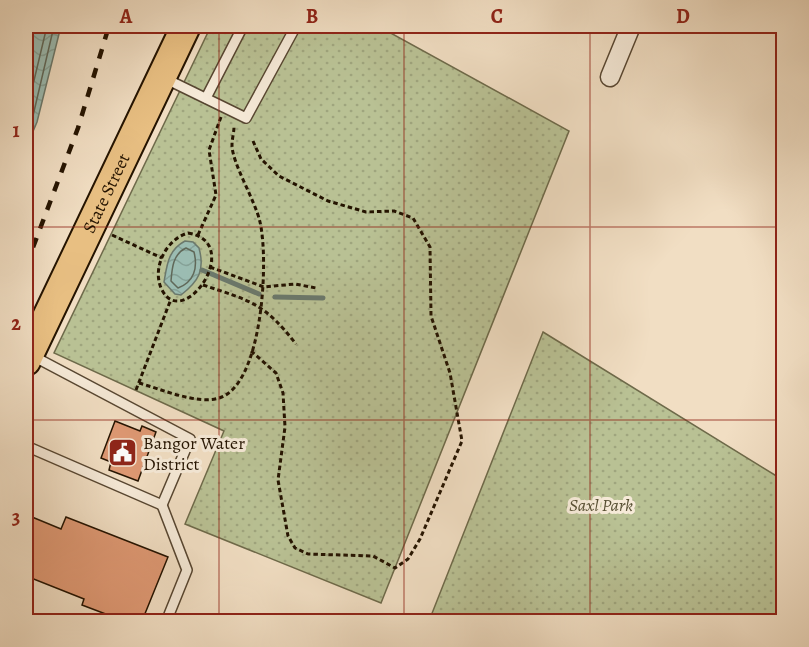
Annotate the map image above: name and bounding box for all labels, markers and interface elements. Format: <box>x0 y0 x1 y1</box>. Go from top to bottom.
text: A <box>119 3 133 30</box>
text: B <box>306 3 318 30</box>
text: C <box>491 3 503 30</box>
text: D <box>676 3 690 30</box>
text: 1 <box>12 117 20 144</box>
street label: State Street <box>77 149 136 237</box>
text: 2 <box>11 310 21 337</box>
place label: Bangor Water District <box>143 431 245 476</box>
public building icon: Bangor Water District <box>106 437 138 469</box>
park label: Saxl Park <box>569 493 633 517</box>
text: 3 <box>12 504 20 531</box>

